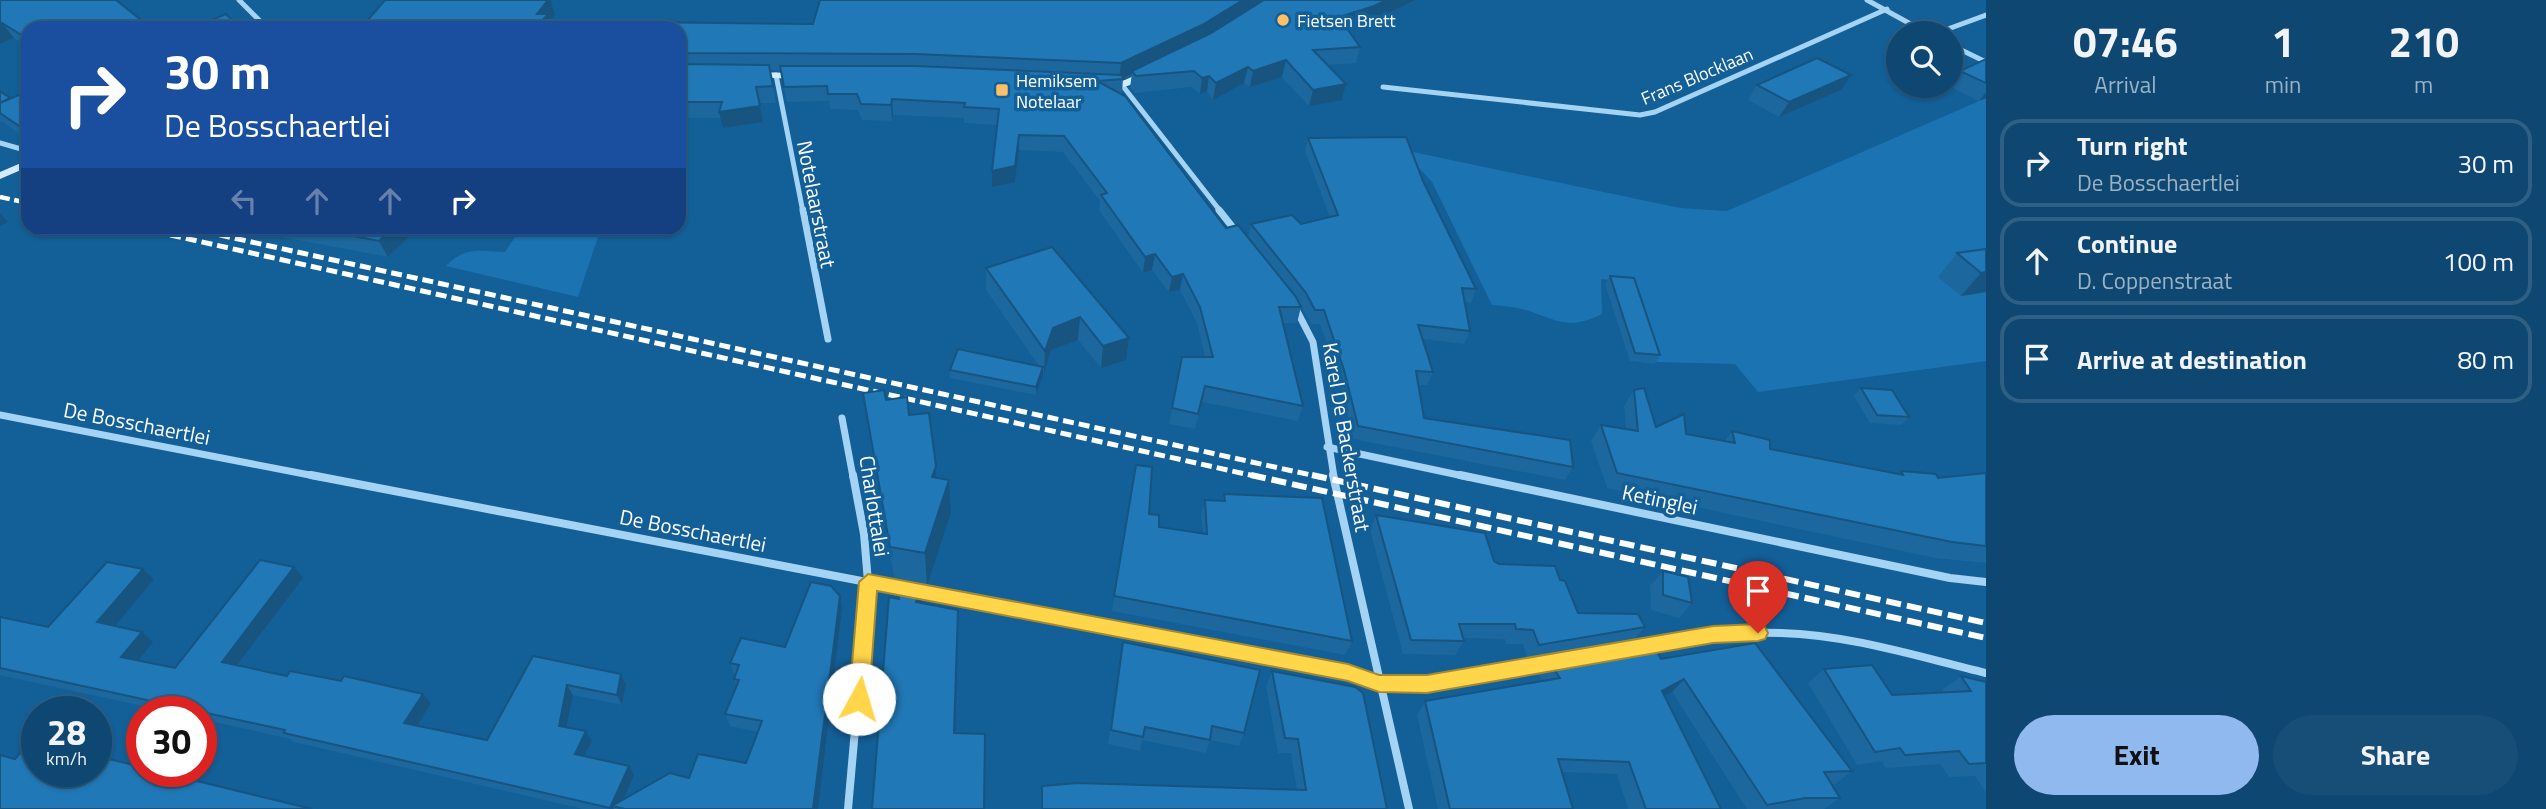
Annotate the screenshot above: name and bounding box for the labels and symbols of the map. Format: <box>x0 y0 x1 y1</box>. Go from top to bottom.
place label: Fietsen Brett <box>1297 7 1396 34</box>
marker: Fietsen Brett <box>1275 12 1291 28</box>
street label: Frans Blocklaan <box>1637 40 1757 112</box>
place label: Hemiksem Notelaar <box>1016 67 1097 115</box>
marker: Hemiksem Notelaar <box>994 82 1010 98</box>
street label: Notelaarstraat <box>789 138 845 271</box>
street label: Karel De Backerstraat <box>1315 340 1379 535</box>
street label: De Bosschaertlei <box>61 393 213 453</box>
street label: Charlottalei <box>851 453 899 559</box>
street label: Ketinglei <box>1619 475 1701 523</box>
street label: De Bosschaertlei <box>617 500 769 560</box>
pin <box>1728 561 1788 633</box>
position arrow <box>822 662 896 736</box>
speed limit sign: 30 <box>126 696 217 787</box>

